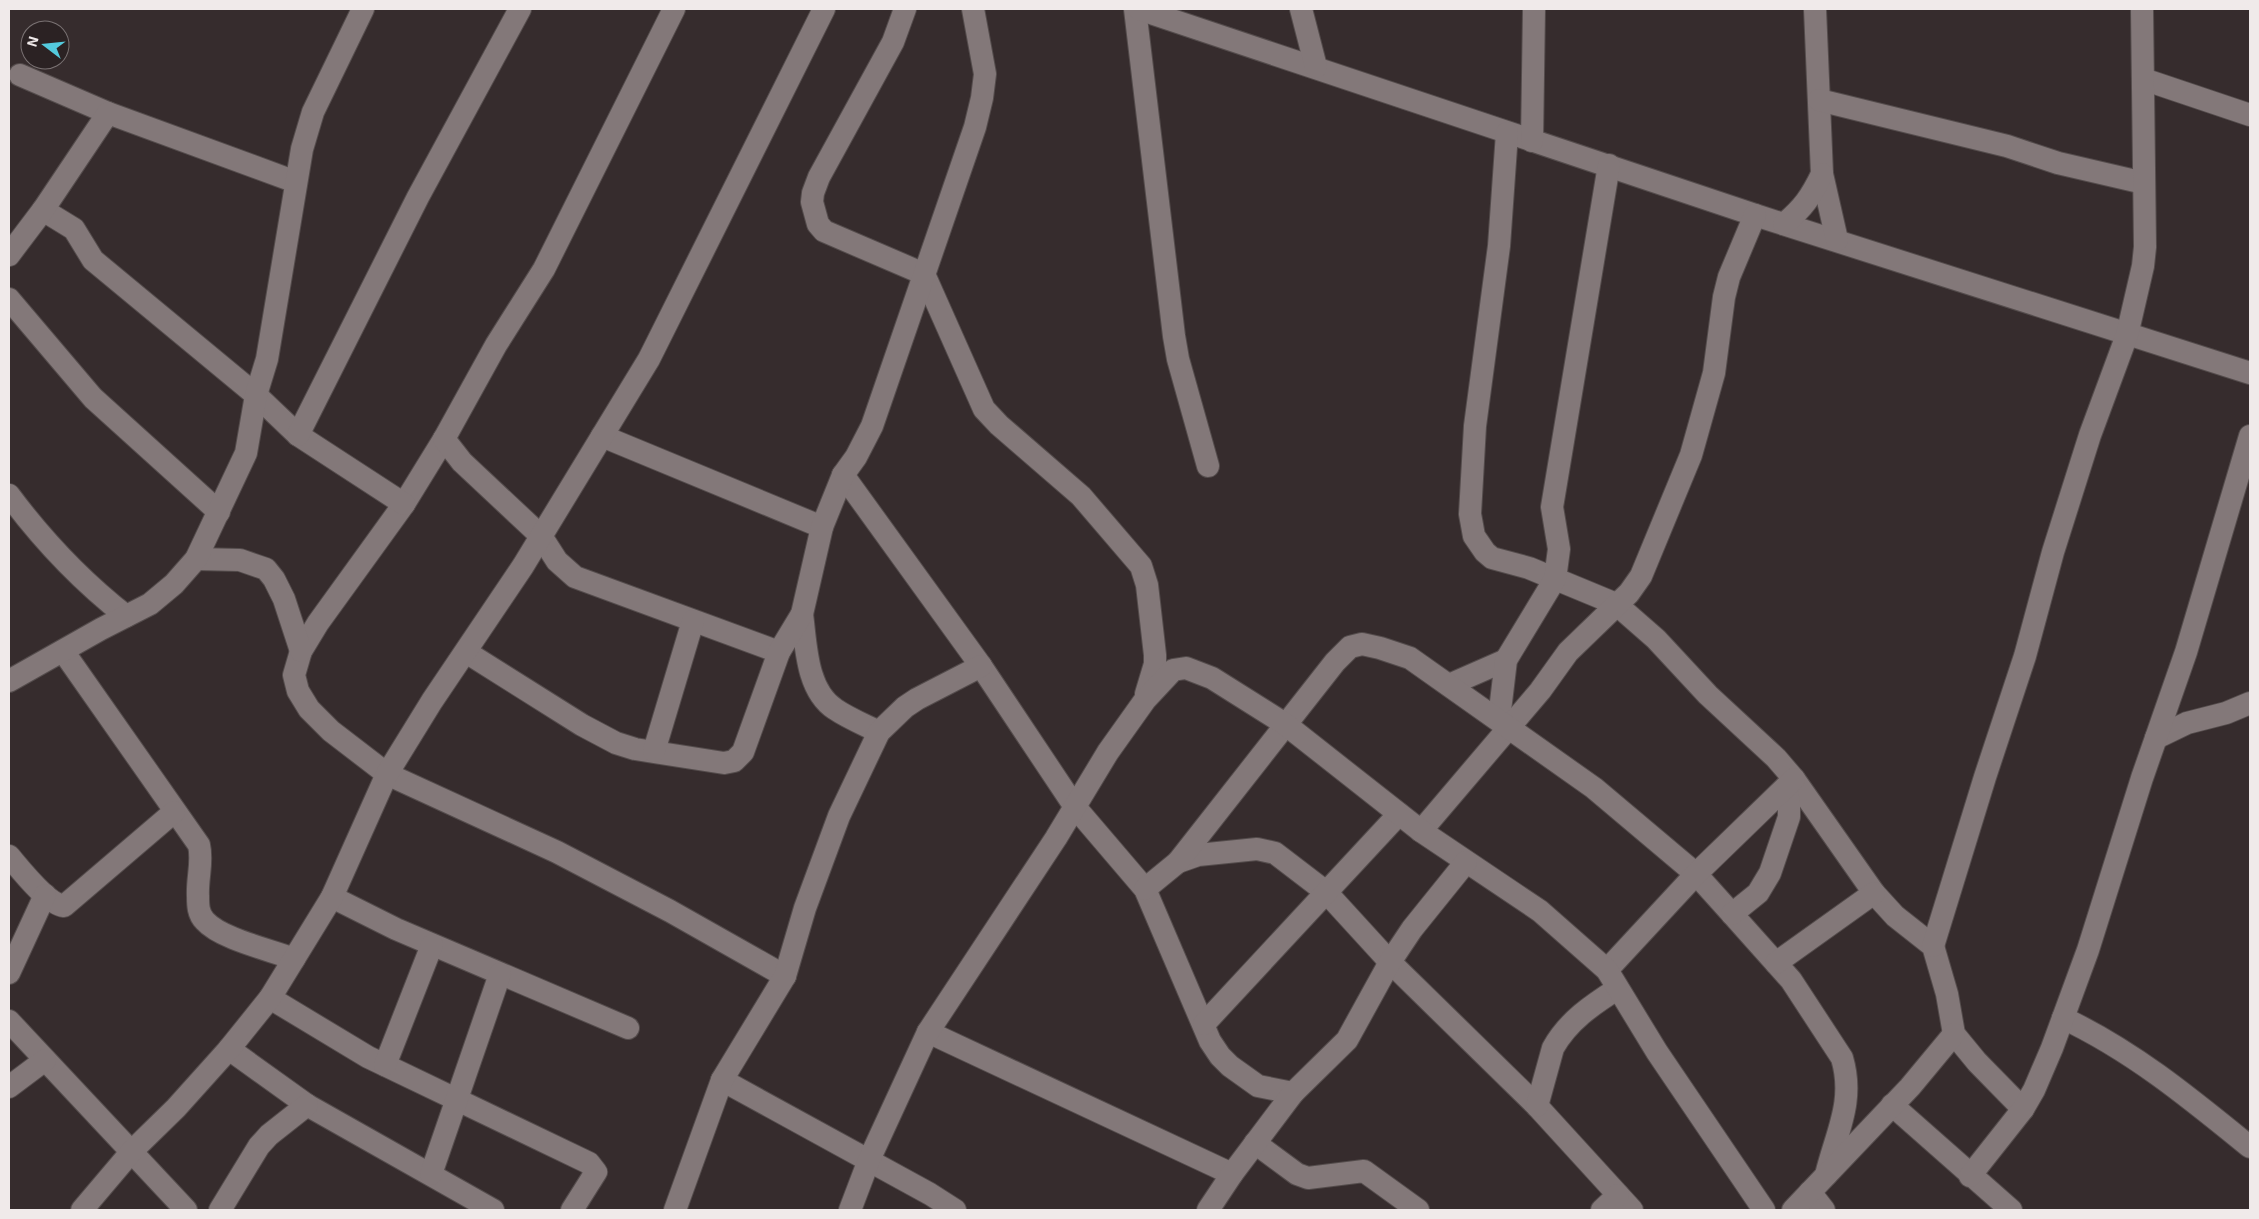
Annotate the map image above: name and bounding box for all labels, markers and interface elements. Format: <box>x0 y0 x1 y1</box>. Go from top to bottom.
north arrow <box>20 20 70 70</box>
text: N <box>22 34 42 48</box>

